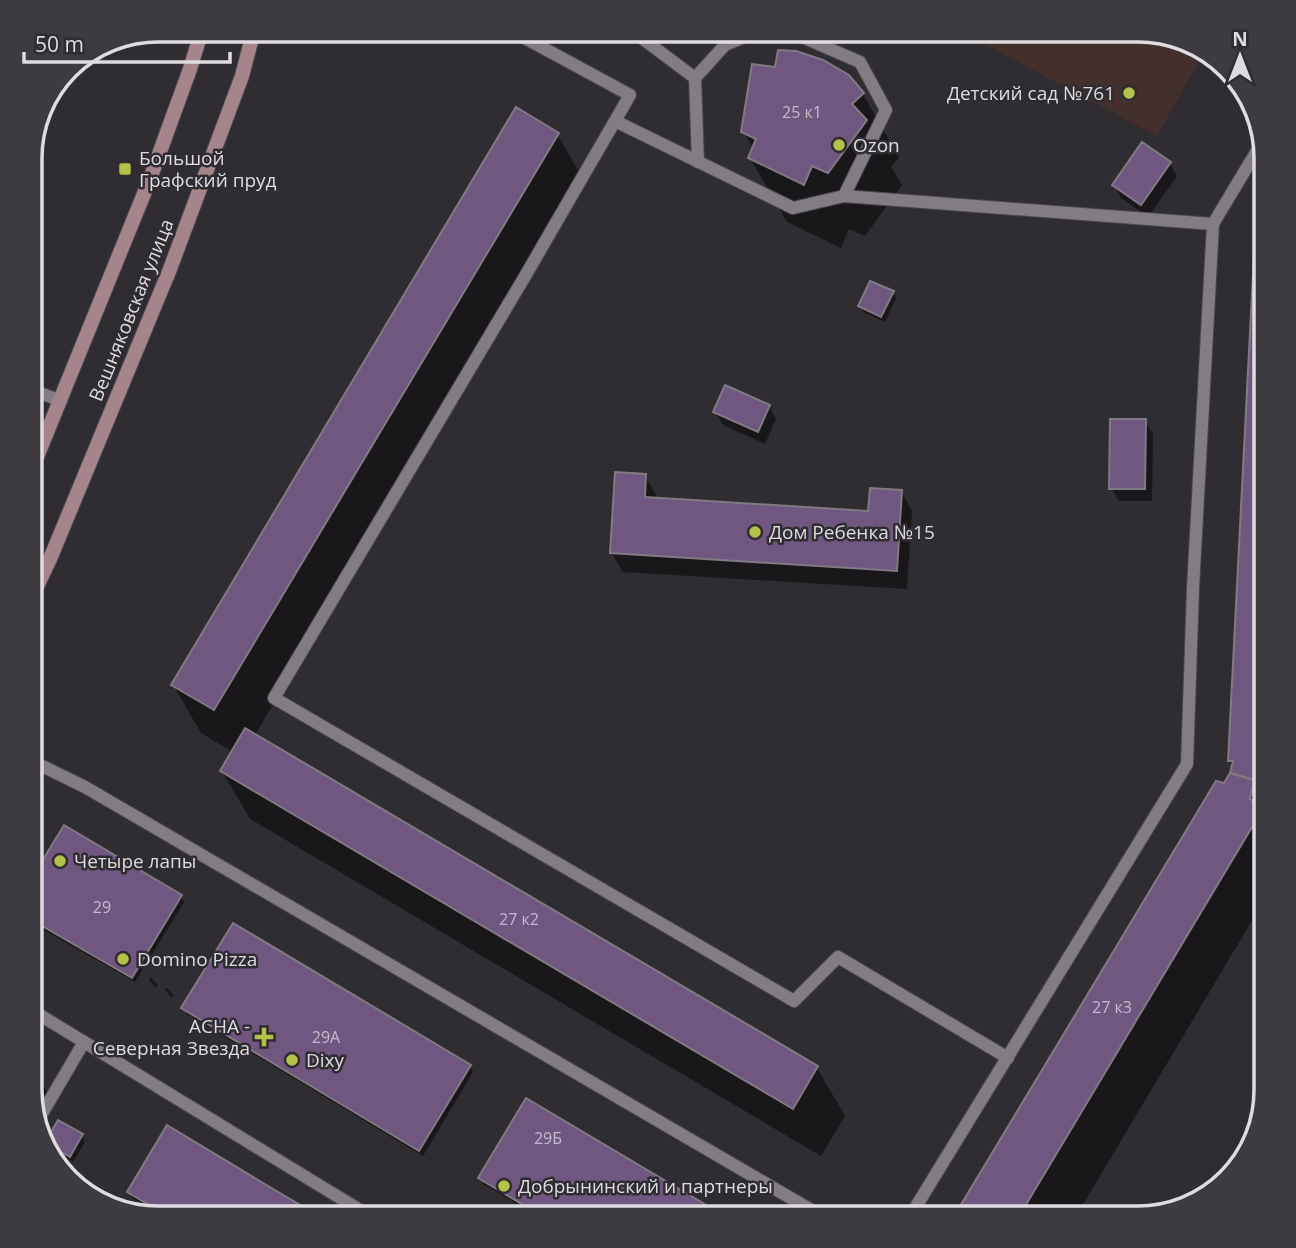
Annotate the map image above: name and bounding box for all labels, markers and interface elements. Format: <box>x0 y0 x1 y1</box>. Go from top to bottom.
scale bar <box>24 21 231 65</box>
north arrow <box>1205 21 1275 91</box>
text: N <box>1232 26 1248 52</box>
text: 50 m <box>35 30 84 58</box>
place label: Детский сад №761 <box>947 80 1115 106</box>
marker: Детский сад №761 <box>1121 85 1137 101</box>
house number: 25 к1 <box>782 101 822 123</box>
place label: Ozon <box>853 132 900 158</box>
marker: Ozon <box>831 137 847 153</box>
place label: Большой Графский пруд <box>139 145 277 193</box>
marker: Большой Графский пруд <box>117 161 133 177</box>
street label: Вешняковская улица <box>83 215 179 405</box>
place label: Дом Ребенка №15 <box>769 519 935 545</box>
marker: Дом Ребенка №15 <box>747 524 763 540</box>
place label: Четыре лапы <box>74 848 196 874</box>
marker: Четыре лапы <box>52 853 68 869</box>
house number: 29 <box>93 896 111 918</box>
house number: 27 к2 <box>499 908 539 930</box>
place label: Domino Pizza <box>137 946 257 972</box>
marker: Domino Pizza <box>115 951 131 967</box>
house number: 27 к3 <box>1092 996 1132 1018</box>
place label: АСНА - Северная Звезда <box>93 1013 250 1061</box>
house number: 29А <box>312 1026 341 1048</box>
marker: АСНА - Северная Звезда <box>256 1029 272 1045</box>
place label: Dixy <box>306 1047 345 1073</box>
marker: Dixy <box>284 1052 300 1068</box>
house number: 29Б <box>534 1127 562 1149</box>
place label: Добрынинский и партнеры <box>518 1173 773 1199</box>
marker: Добрынинский и партнеры <box>496 1178 512 1194</box>

